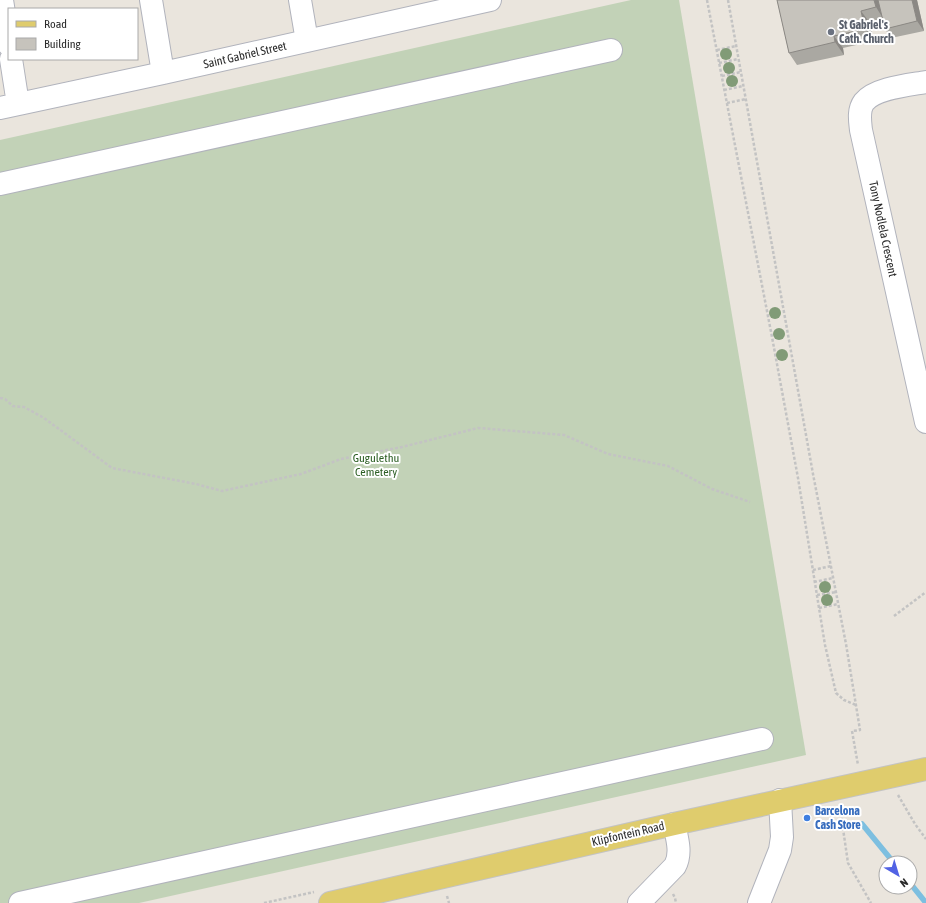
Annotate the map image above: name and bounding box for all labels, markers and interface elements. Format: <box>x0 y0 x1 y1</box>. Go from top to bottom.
legend <box>8 8 138 60</box>
text: Road <box>44 17 67 31</box>
place label: St Gabriel's Cath. Church <box>839 18 894 46</box>
marker: St Gabriel's Cath. Church <box>826 27 836 37</box>
text: Building <box>44 37 82 51</box>
street label: Saint Gabriel Street <box>202 39 288 71</box>
street label: Tony Nodlela Crescent <box>866 180 900 279</box>
park label: Gugulethu Cemetery <box>353 451 400 479</box>
place label: Barcelona Cash Store <box>815 804 861 832</box>
marker: Barcelona Cash Store <box>802 813 812 823</box>
street label: Klipfontein Road <box>590 819 666 849</box>
north arrow <box>878 855 918 895</box>
text: N <box>898 876 910 890</box>

